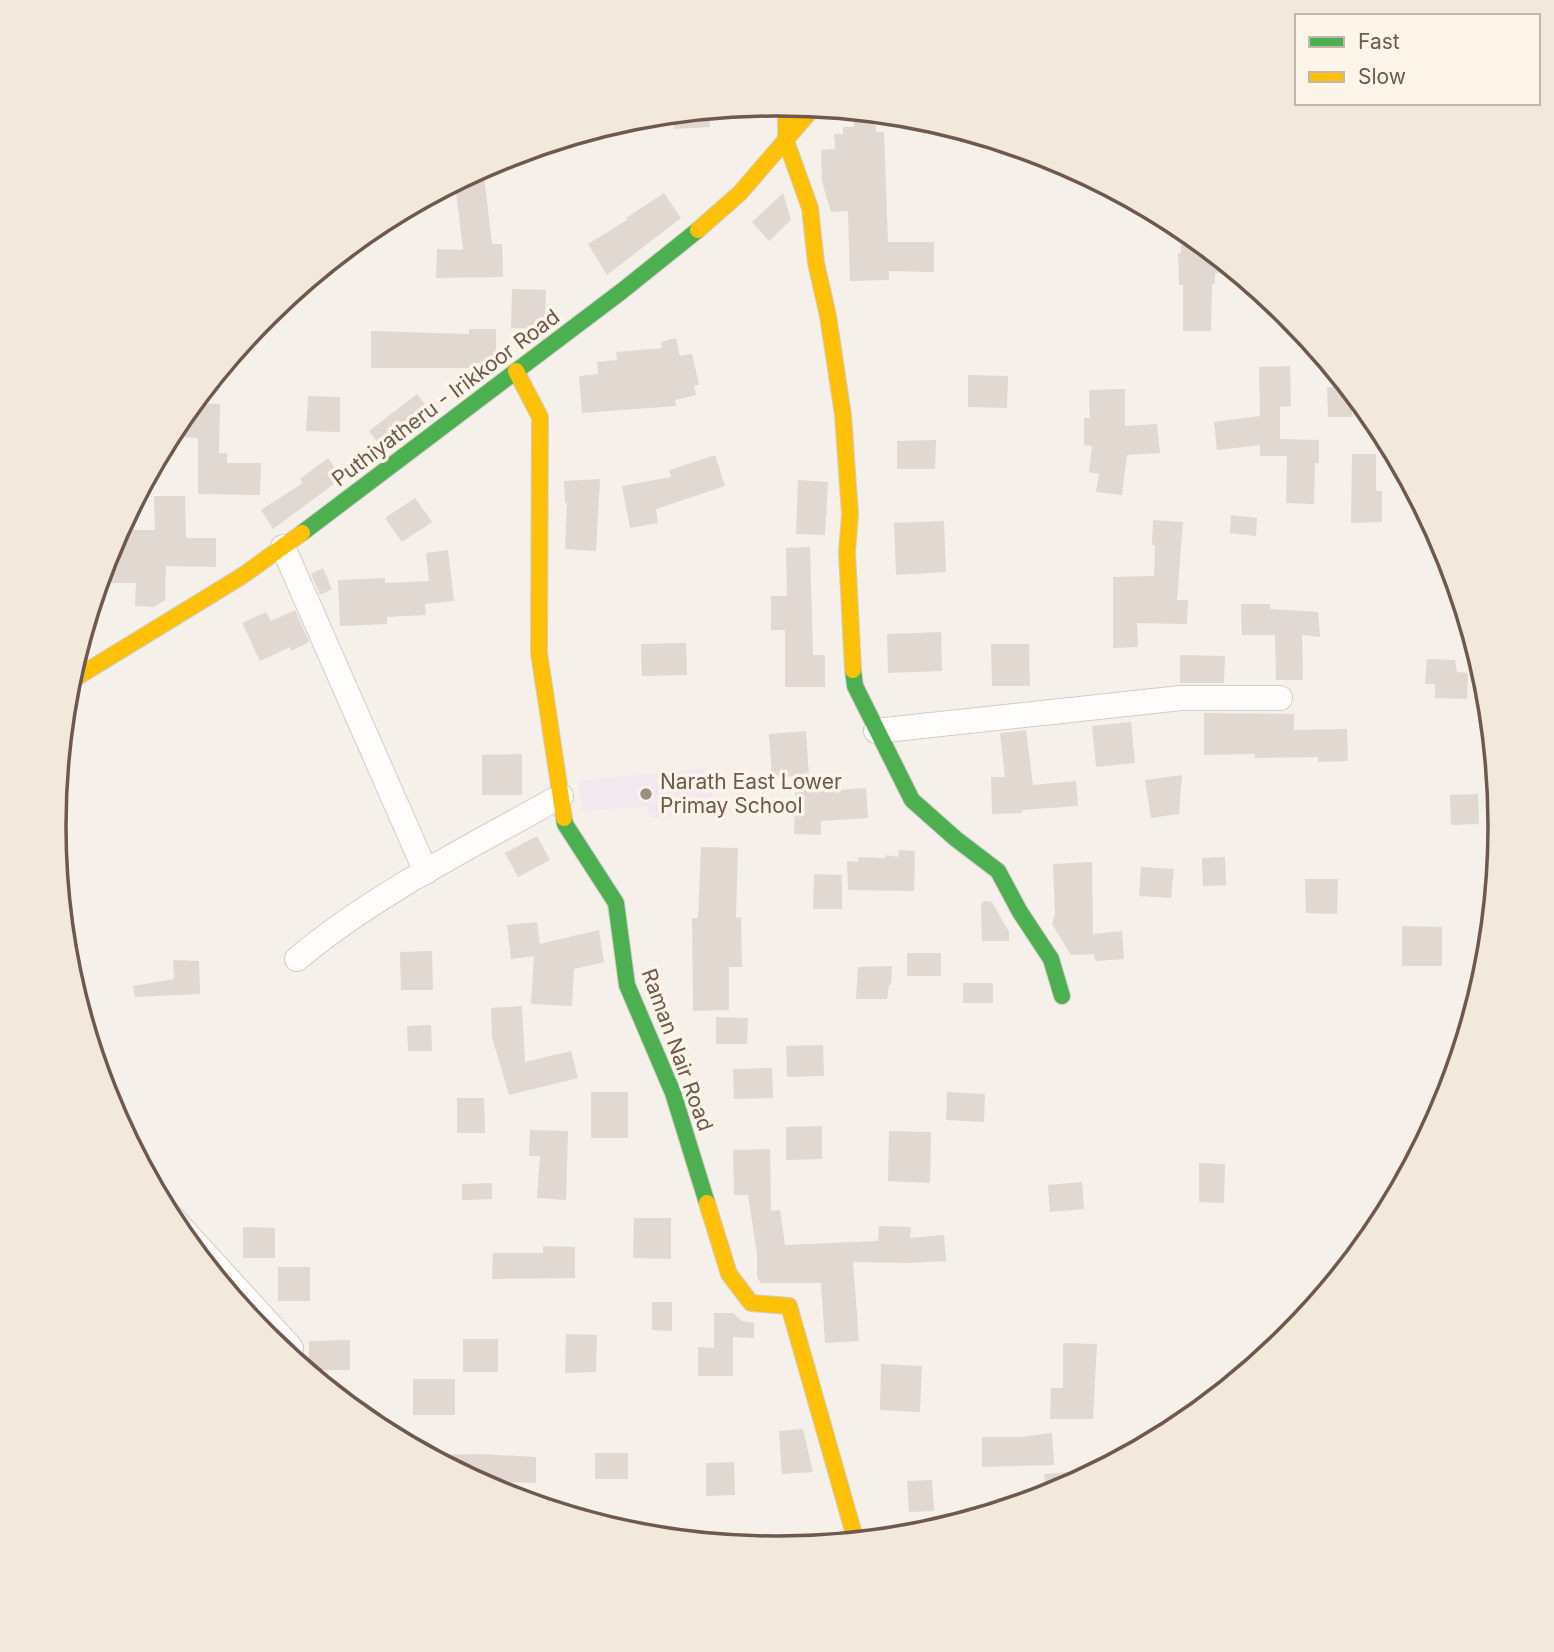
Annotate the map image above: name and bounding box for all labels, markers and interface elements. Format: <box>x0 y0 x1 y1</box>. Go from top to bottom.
legend <box>1295 14 1540 105</box>
text: Fast <box>1358 29 1400 54</box>
text: Slow <box>1358 64 1406 89</box>
street label: Puthiyatheru - Irikkoor Road <box>327 304 564 491</box>
place label: Narath East Lower Primay School <box>660 769 842 818</box>
marker: Narath East Lower Primay School <box>638 786 654 802</box>
street label: Raman Nair Road <box>637 965 718 1134</box>

